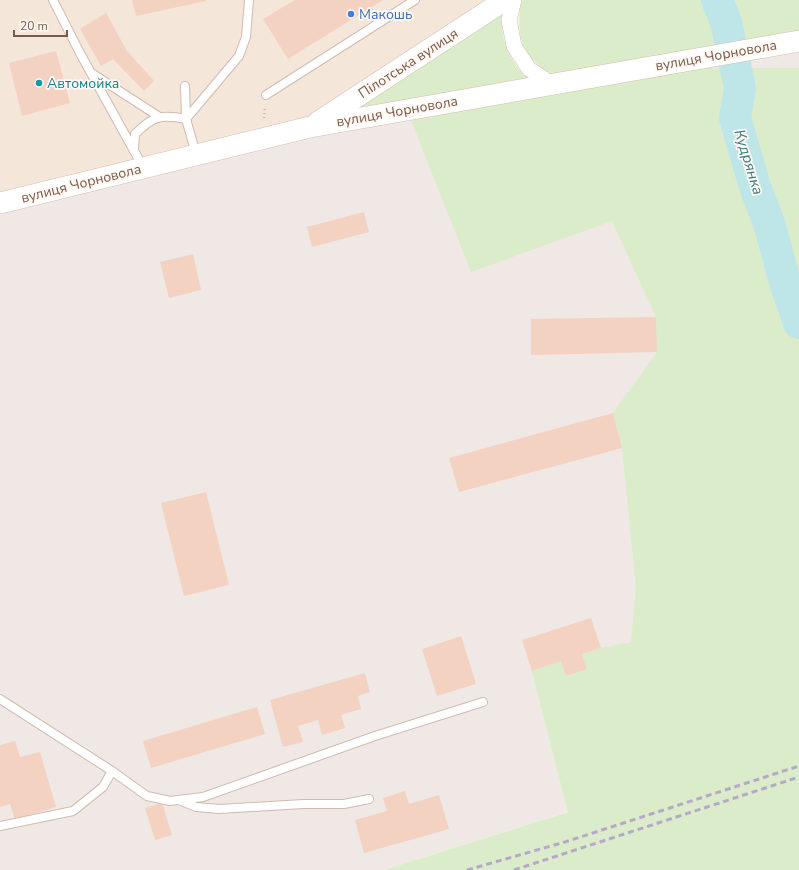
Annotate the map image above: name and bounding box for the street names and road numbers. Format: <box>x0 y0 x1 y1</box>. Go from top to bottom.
street label: Пілотська вулиця <box>355 24 462 103</box>
street label: вулиця Чорновола <box>654 35 778 76</box>
street label: вулиця Чорновола <box>335 91 459 132</box>
street label: вулиця Чорновола <box>19 159 143 208</box>

